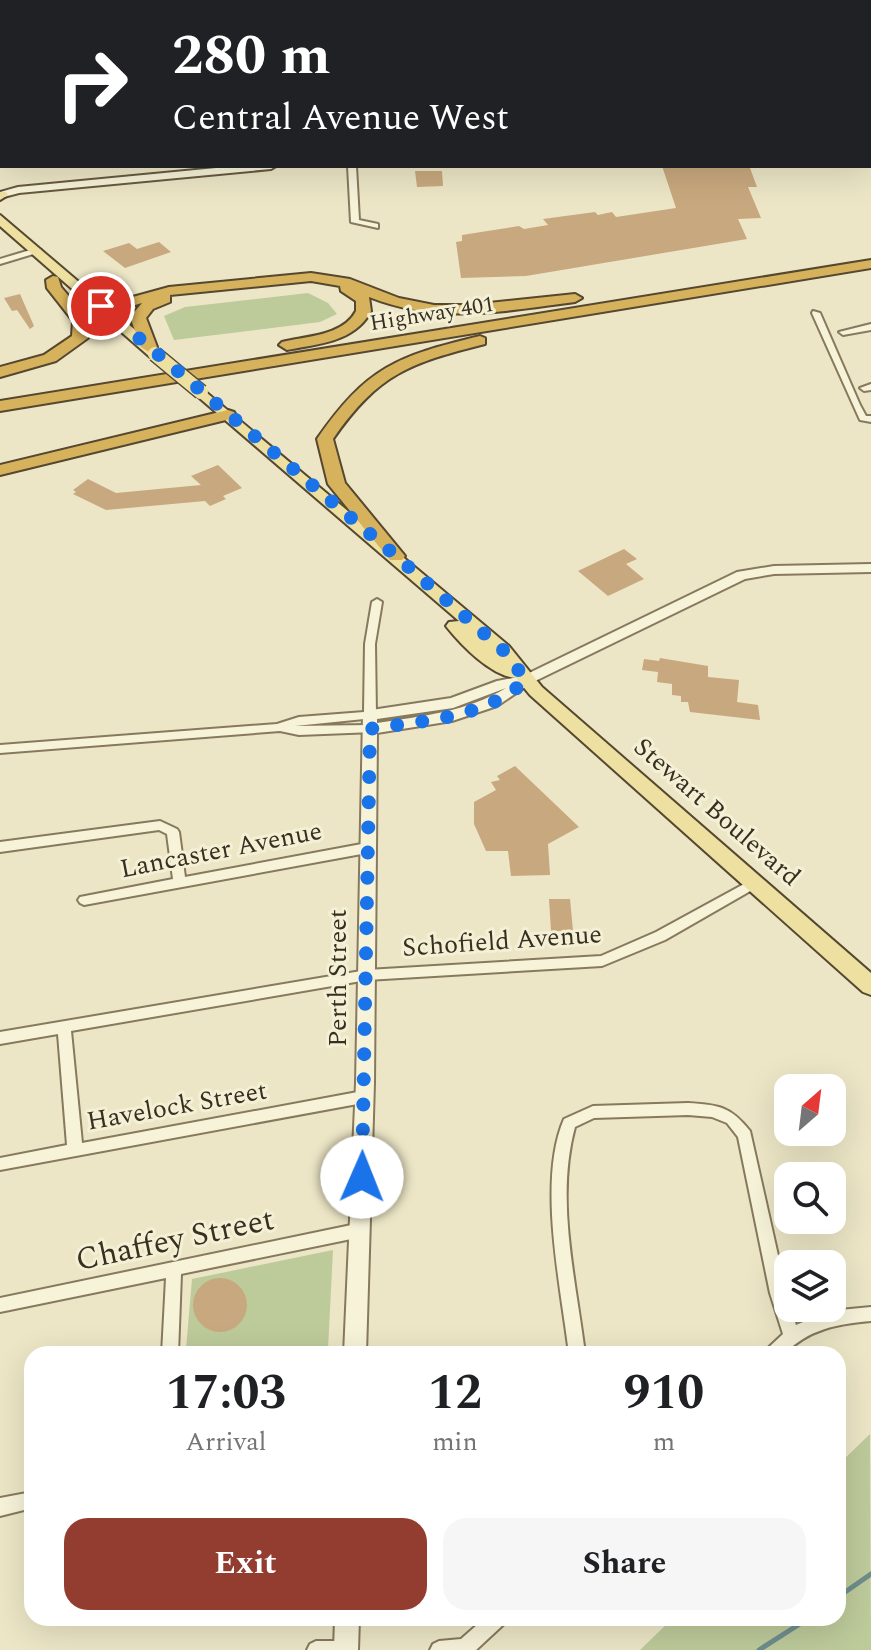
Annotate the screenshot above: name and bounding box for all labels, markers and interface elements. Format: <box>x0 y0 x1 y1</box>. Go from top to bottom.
text: 280 m <box>172 14 331 99</box>
icon: right <box>40 32 144 136</box>
text: Central Avenue West <box>172 91 509 146</box>
pin <box>67 272 135 340</box>
icon: arrive <box>79 284 123 328</box>
street label: Highway 401 <box>368 288 496 340</box>
street label: Stewart Boulevard <box>624 728 810 896</box>
street label: Lancaster Avenue <box>117 811 325 889</box>
street label: Perth Street <box>318 909 358 1047</box>
street label: Schofield Avenue <box>401 914 603 968</box>
street label: Havelock Street <box>84 1070 270 1142</box>
north arrow <box>774 1074 846 1146</box>
map controls <box>774 1074 846 1322</box>
position arrow <box>320 1135 404 1219</box>
button: search <box>774 1162 846 1234</box>
street label: Chaffey Street <box>71 1195 279 1285</box>
button: layers <box>774 1250 846 1322</box>
text: 17:03 <box>166 1357 286 1430</box>
text: 12 <box>428 1357 482 1430</box>
text: 910 <box>624 1357 704 1430</box>
text: Arrival <box>185 1422 266 1462</box>
text: min <box>432 1422 478 1462</box>
text: m <box>653 1422 675 1462</box>
button: Exit <box>64 1518 427 1610</box>
button: Share <box>443 1518 806 1610</box>

